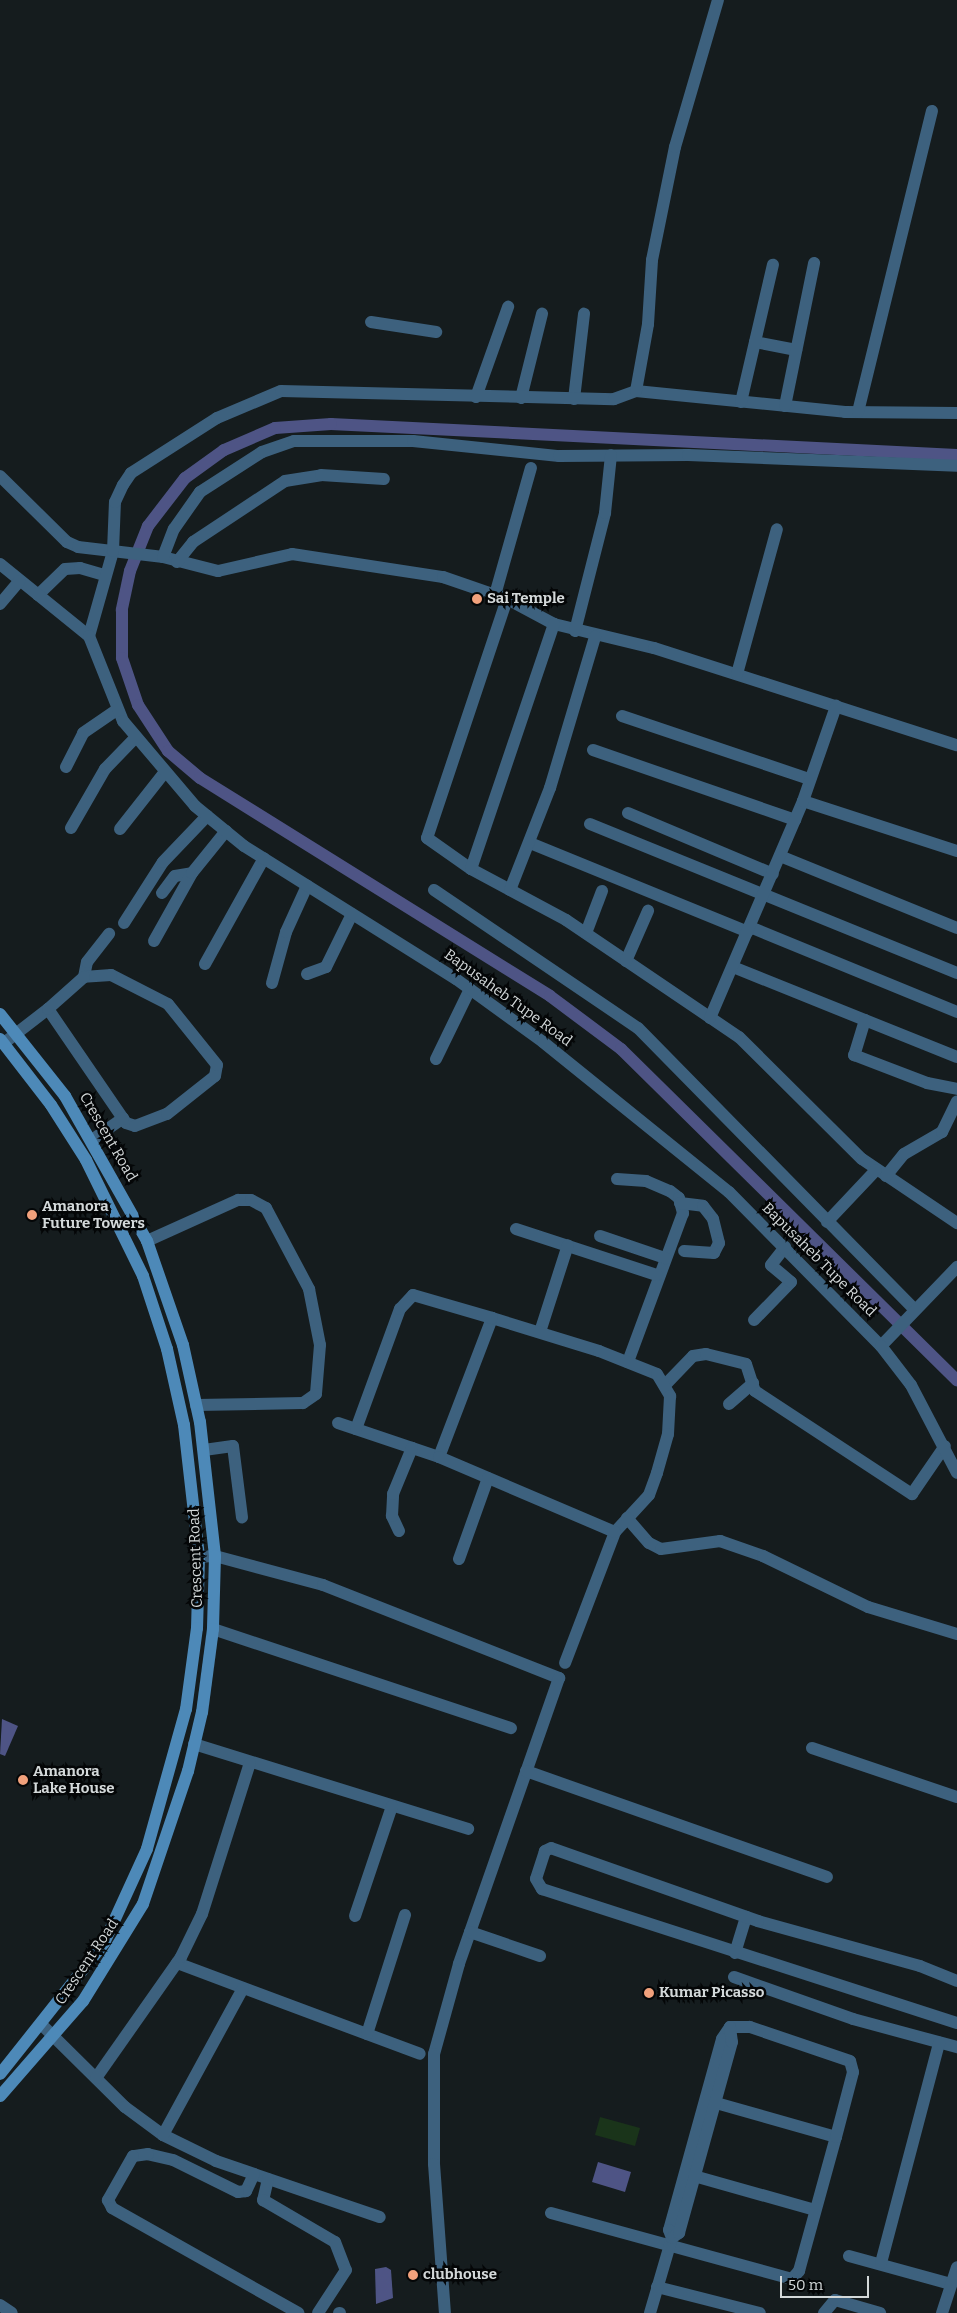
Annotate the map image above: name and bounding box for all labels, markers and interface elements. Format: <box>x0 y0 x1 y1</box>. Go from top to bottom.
place label: Sai Temple <box>487 590 565 608</box>
marker: Sai Temple <box>471 593 483 605</box>
street label: Bapusaheb Tupe Road <box>441 946 575 1050</box>
street label: Crescent Road <box>75 1089 141 1185</box>
place label: Amanora Future Towers <box>42 1197 145 1232</box>
street label: Bapusaheb Tupe Road <box>758 1199 880 1321</box>
marker: Amanora Future Towers <box>26 1209 38 1221</box>
street label: Crescent Road <box>185 1508 207 1608</box>
place label: Amanora Lake House <box>33 1762 115 1797</box>
marker: Amanora Lake House <box>17 1774 29 1786</box>
street label: Crescent Road <box>52 1916 122 2008</box>
place label: Kumar Picasso <box>659 1984 764 2002</box>
marker: Kumar Picasso <box>643 1987 655 1999</box>
place label: clubhouse <box>423 2266 497 2284</box>
scale bar <box>782 2266 871 2298</box>
marker: clubhouse <box>407 2269 419 2281</box>
text: 50 m <box>788 2276 823 2294</box>

